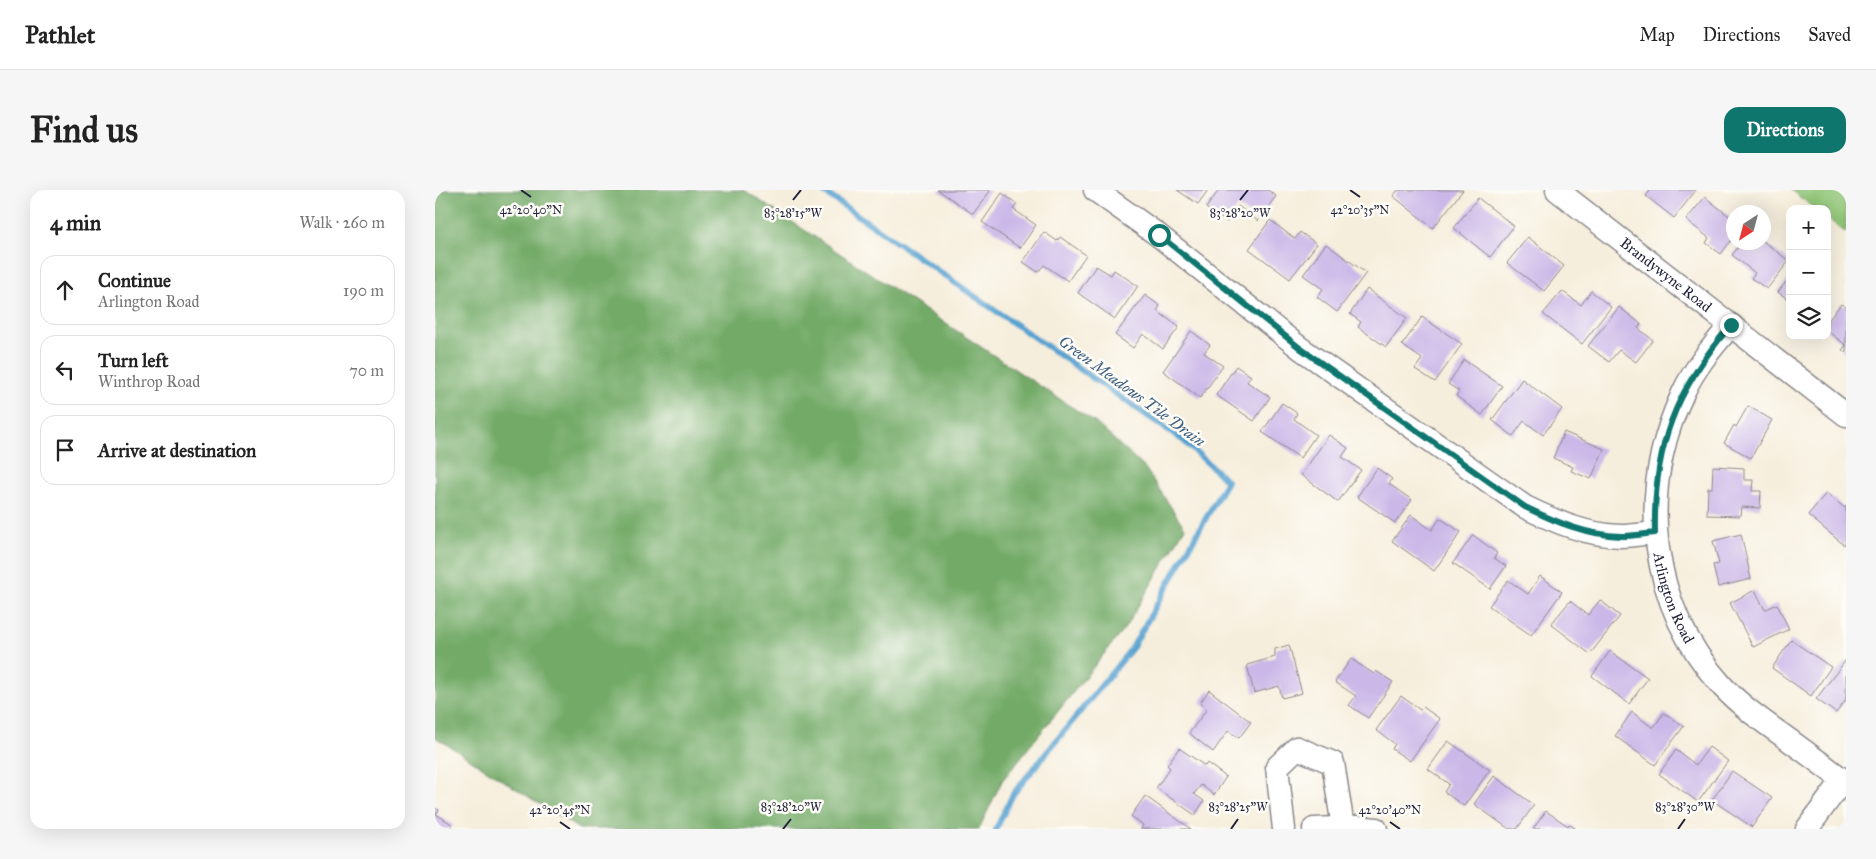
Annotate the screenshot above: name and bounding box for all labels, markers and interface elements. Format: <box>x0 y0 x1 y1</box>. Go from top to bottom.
text: Pathlet <box>25 20 95 50</box>
text: Map <box>1639 24 1675 46</box>
text: Directions <box>1703 24 1780 46</box>
text: Saved <box>1808 24 1851 46</box>
button: Directions <box>1724 107 1846 153</box>
text: Find us <box>30 109 138 152</box>
text: 42°20'40"N <box>500 203 562 217</box>
text: 42°20'35"N <box>1331 203 1389 217</box>
north arrow <box>1726 205 1771 250</box>
map controls <box>1786 205 1831 340</box>
button: + <box>1786 205 1831 250</box>
text: 83°28'15"W <box>764 206 823 220</box>
text: 83°28'20"W <box>1210 206 1271 220</box>
text: 4 min <box>50 210 101 236</box>
text: Walk · 260 m <box>299 213 385 232</box>
route start <box>1148 224 1171 247</box>
street label: Brandywyne Road <box>1617 234 1716 316</box>
button: − <box>1786 250 1831 295</box>
text: Continue <box>98 269 171 292</box>
icon: ahead <box>51 276 79 304</box>
text: 190 m <box>343 281 384 300</box>
text: Arlington Road <box>98 292 200 311</box>
button: layers <box>1786 295 1831 340</box>
route end <box>1720 314 1743 337</box>
water label: Green Meadows Tile Drain <box>1055 331 1209 451</box>
text: Turn left <box>98 349 168 372</box>
icon: left <box>51 356 79 384</box>
text: 70 m <box>349 361 384 380</box>
text: Winthrop Road <box>98 372 200 391</box>
icon: arrive <box>51 436 79 464</box>
text: Arrive at destination <box>98 439 256 462</box>
street label: Arlington Road <box>1649 550 1698 647</box>
text: 83°28'20"W <box>761 800 822 814</box>
text: 83°28'25"W <box>1208 800 1268 814</box>
text: 83°28'30"W <box>1655 800 1715 814</box>
text: 42°20'45"N <box>530 803 590 817</box>
text: 42°20'40"N <box>1359 803 1421 817</box>

